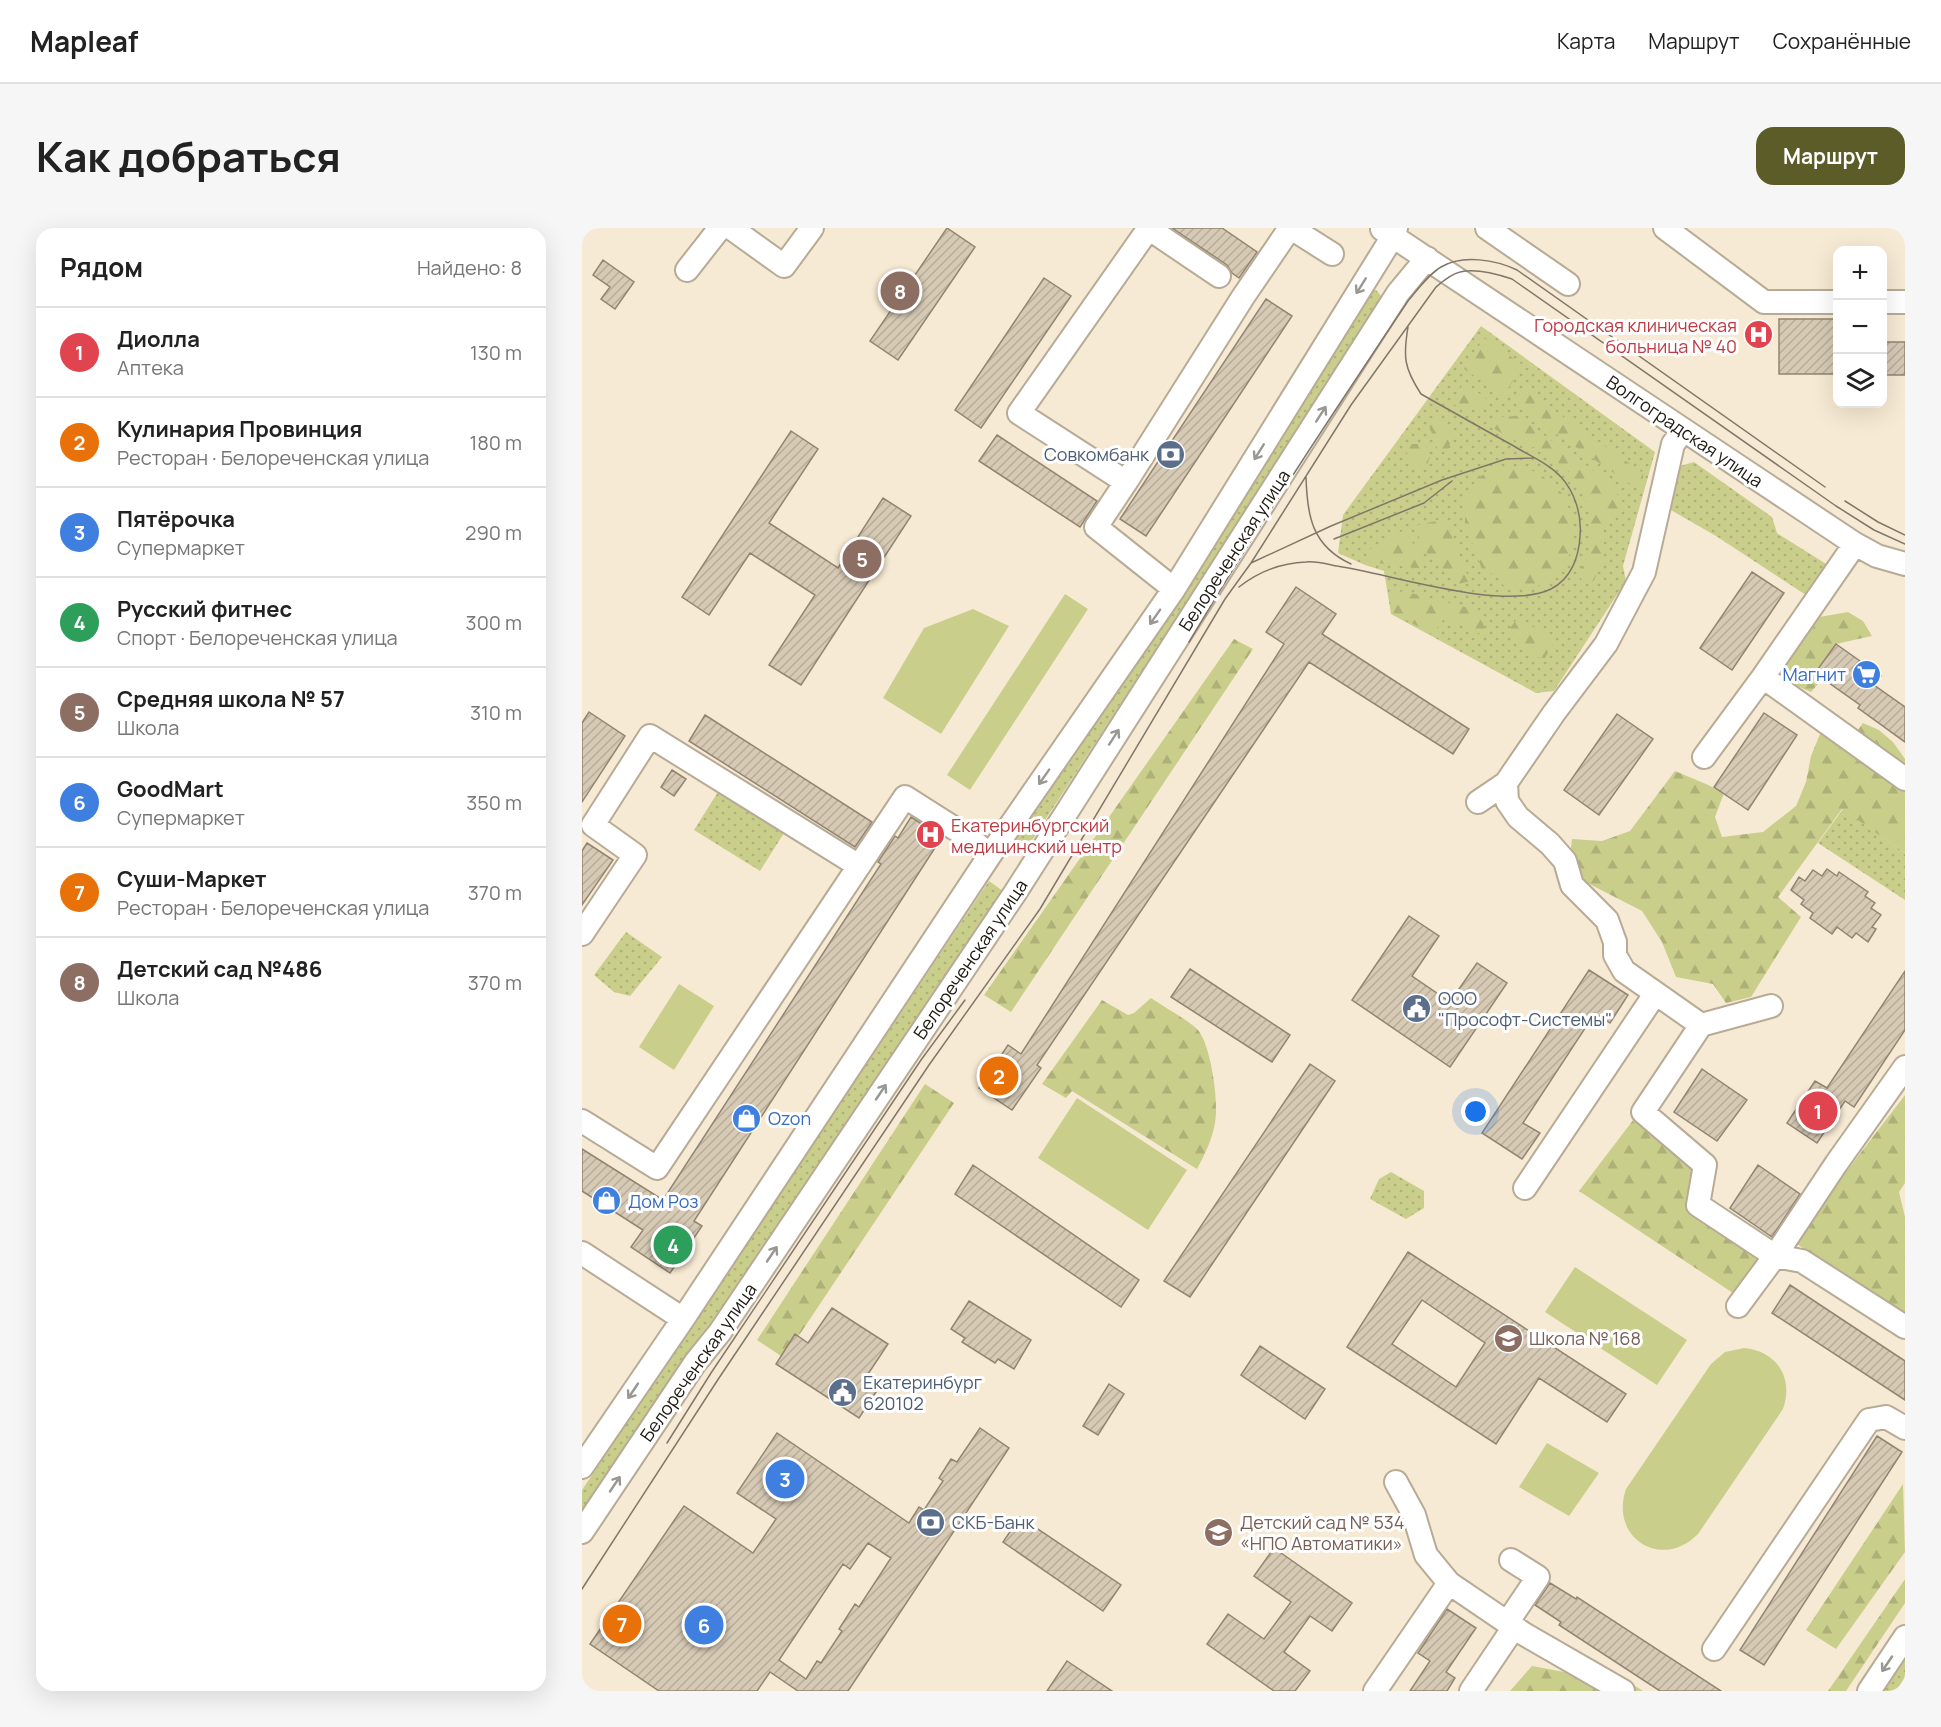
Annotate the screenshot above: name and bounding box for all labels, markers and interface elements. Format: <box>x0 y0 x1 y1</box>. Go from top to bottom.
text: Mapleaf <box>30 22 138 60</box>
text: Карта <box>1557 27 1615 55</box>
text: Маршрут <box>1648 27 1740 55</box>
text: Сохранённые <box>1773 27 1911 55</box>
text: Как добраться <box>36 127 341 185</box>
button: Маршрут <box>1756 127 1905 185</box>
map controls <box>1833 246 1887 408</box>
button: + <box>1833 246 1887 300</box>
text: Рядом <box>60 249 143 285</box>
text: Найдено: 8 <box>417 254 522 281</box>
pin: 8 <box>880 268 920 314</box>
one-way arrow <box>1355 277 1368 294</box>
button: − <box>1833 300 1887 354</box>
place label: Городская клиническая больница № 40 <box>1534 313 1737 358</box>
hospital icon: Городская клиническая больница № 40 <box>1742 319 1774 351</box>
text: Диолла <box>117 324 200 354</box>
text: 1 <box>75 339 84 366</box>
text: 130 m <box>470 339 522 366</box>
text: Аптека <box>117 354 184 381</box>
button: layers <box>1833 354 1887 408</box>
street label: Волгоградская улица <box>1602 370 1768 492</box>
one-way arrow <box>1315 406 1327 423</box>
text: Кулинария Провинция <box>117 414 362 444</box>
text: 2 <box>74 429 85 456</box>
text: 180 m <box>469 429 522 456</box>
bank icon: Совкомбанк <box>1154 438 1186 470</box>
place label: Совкомбанк <box>1044 442 1150 466</box>
one-way arrow <box>1253 443 1265 460</box>
text: Ресторан · Белореченская улица <box>117 444 429 471</box>
street label: Белореченская улица <box>1173 465 1295 635</box>
text: Пятёрочка <box>117 504 235 534</box>
text: 3 <box>74 519 85 546</box>
text: 290 m <box>465 519 522 546</box>
text: Супермаркет <box>117 534 245 561</box>
pin: 5 <box>842 536 882 582</box>
text: Русский фитнес <box>117 594 292 624</box>
one-way arrow <box>1149 608 1161 624</box>
text: 4 <box>73 609 86 636</box>
text: 300 m <box>466 609 522 636</box>
text: Спорт · Белореченская улица <box>117 624 398 651</box>
supermarket icon: Магнит <box>1851 658 1883 690</box>
place label: Магнит <box>1783 662 1846 686</box>
text: Средняя школа № 57 <box>117 684 345 714</box>
text: 5 <box>74 699 85 726</box>
text: 310 m <box>470 699 522 726</box>
text: Школа <box>117 714 179 741</box>
one-way arrow <box>1109 729 1121 746</box>
one-way arrow <box>1038 768 1050 784</box>
text: GoodMart <box>117 774 224 804</box>
text: 6 <box>73 789 86 816</box>
text: 350 m <box>466 789 522 816</box>
text: Супермаркет <box>117 804 245 831</box>
place label: Екатеринбургский медицинский центр <box>951 813 1122 858</box>
hospital icon: Екатеринбургский медицинский центр <box>914 819 946 851</box>
text: Суши-Маркет <box>117 864 267 894</box>
street label: Белореченская улица <box>908 874 1032 1044</box>
text: 7 <box>74 879 85 906</box>
text: 370 m <box>468 879 522 906</box>
text: Ресторан · Белореченская улица <box>117 894 429 921</box>
text: Детский сад №486 <box>117 954 322 984</box>
text: 8 <box>73 969 86 996</box>
text: 370 m <box>468 969 522 996</box>
text: Школа <box>117 984 179 1011</box>
place label: ООО "Прософт-Системы" <box>1438 986 1612 1031</box>
public building icon: ООО "Прософт-Системы" <box>1401 992 1433 1024</box>
pin: 2 <box>980 1054 1018 1098</box>
one-way arrow <box>875 1084 887 1101</box>
pin: 1 <box>1798 1088 1838 1134</box>
your location <box>1461 1097 1490 1126</box>
shop icon: Ozon <box>731 1102 763 1134</box>
place label: Ozon <box>768 1106 811 1130</box>
shop icon: Дом Роз <box>591 1185 623 1217</box>
place label: Дом Роз <box>628 1189 698 1213</box>
pin: 4 <box>654 1222 692 1268</box>
one-way arrow <box>767 1246 779 1263</box>
street label: Белореченская улица <box>634 1278 762 1446</box>
school or university icon: Школа № 168 <box>1492 1322 1524 1354</box>
place label: Школа № 168 <box>1529 1326 1641 1350</box>
place label: Екатеринбург 620102 <box>863 1370 982 1415</box>
public building icon: Екатеринбург 620102 <box>826 1376 858 1408</box>
one-way arrow <box>627 1383 639 1399</box>
pin: 3 <box>766 1456 804 1502</box>
one-way arrow <box>609 1476 621 1493</box>
bank icon: СКБ-Банк <box>915 1506 947 1538</box>
place label: СКБ-Банк <box>952 1510 1036 1534</box>
place label: Детский сад № 534 «НПО Автоматики» <box>1240 1510 1404 1555</box>
school or university icon: Детский сад № 534 «НПО Автоматики» <box>1203 1516 1235 1548</box>
pin: 7 <box>602 1602 642 1646</box>
pin: 6 <box>684 1602 724 1648</box>
one-way arrow <box>1881 1655 1893 1672</box>

